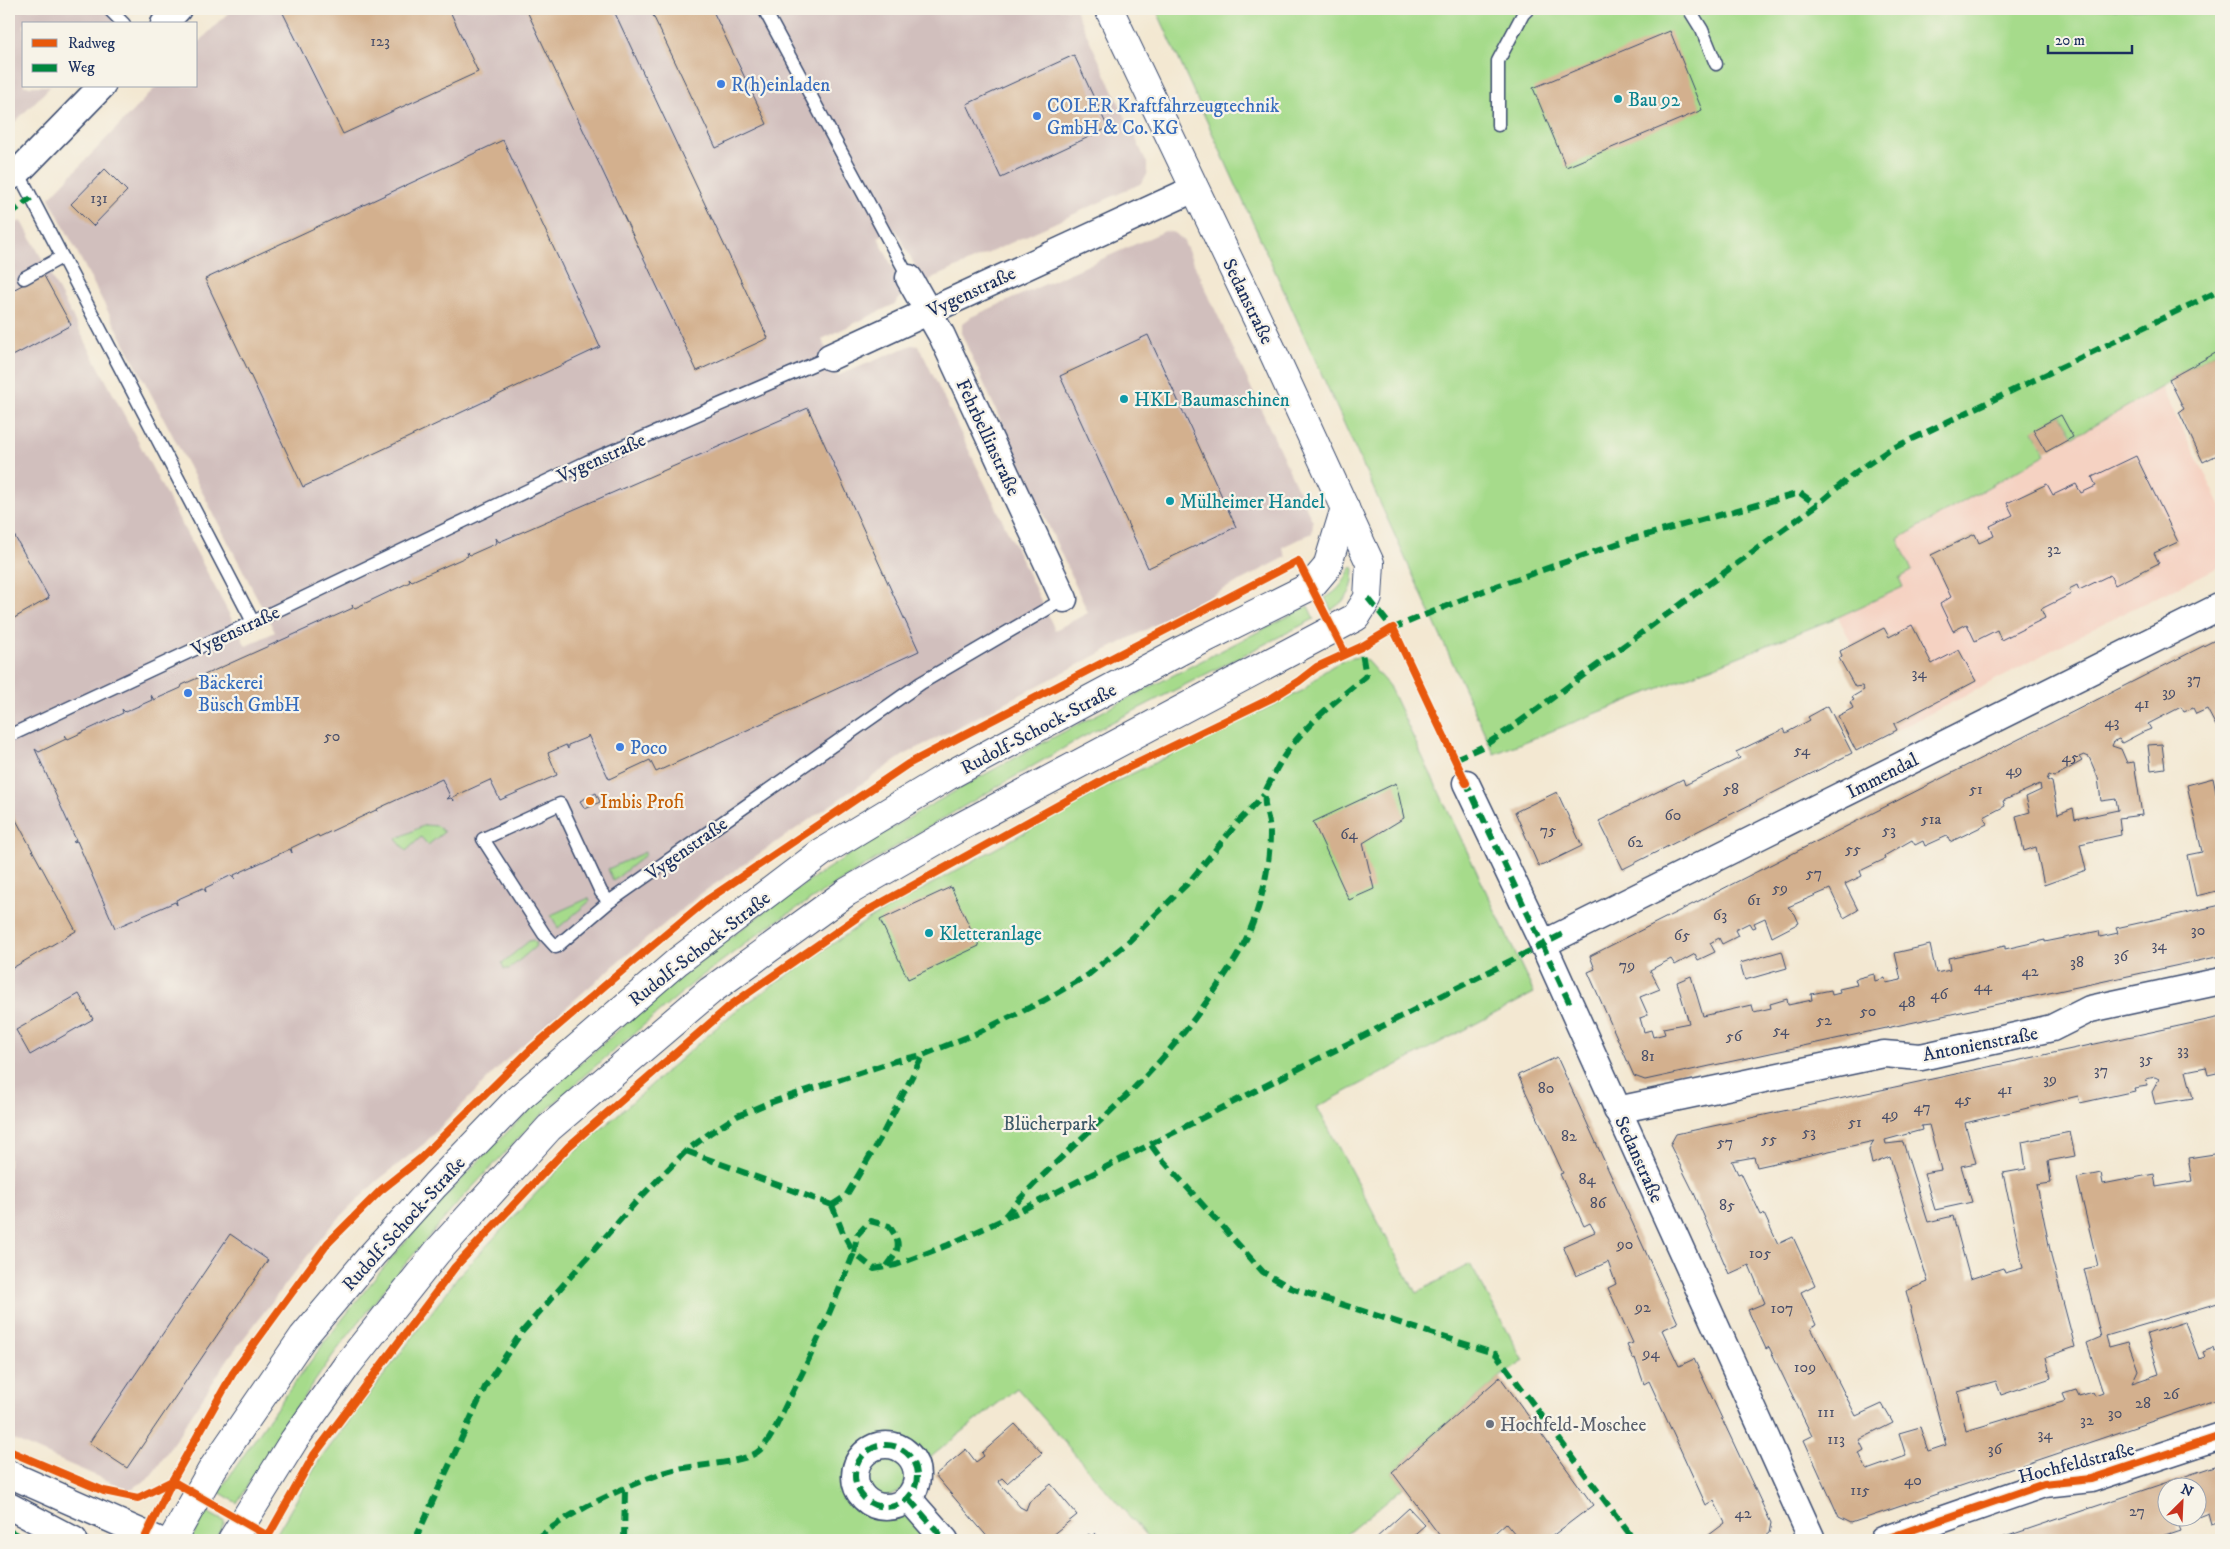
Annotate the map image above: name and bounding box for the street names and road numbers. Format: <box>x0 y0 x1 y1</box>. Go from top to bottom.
street label: Sedanstraße <box>1217 255 1278 348</box>
street label: Vygenstraße <box>923 262 1019 323</box>
street label: Fehrbellinstraße <box>951 376 1025 500</box>
street label: Vygenstraße <box>553 429 650 489</box>
street label: Vygenstraße <box>187 601 283 662</box>
street label: Rudolf-Schock-Straße <box>957 678 1121 780</box>
street label: Immendal <box>1843 748 1923 804</box>
street label: Vygenstraße <box>641 813 732 886</box>
street label: Rudolf-Schock-Straße <box>625 887 775 1012</box>
street label: Antonienstraße <box>1921 1022 2040 1067</box>
street label: Sedanstraße <box>1609 1113 1668 1207</box>
street label: Rudolf-Schock-Straße <box>338 1152 471 1296</box>
street label: Hochfeldstraße <box>2016 1438 2137 1489</box>

